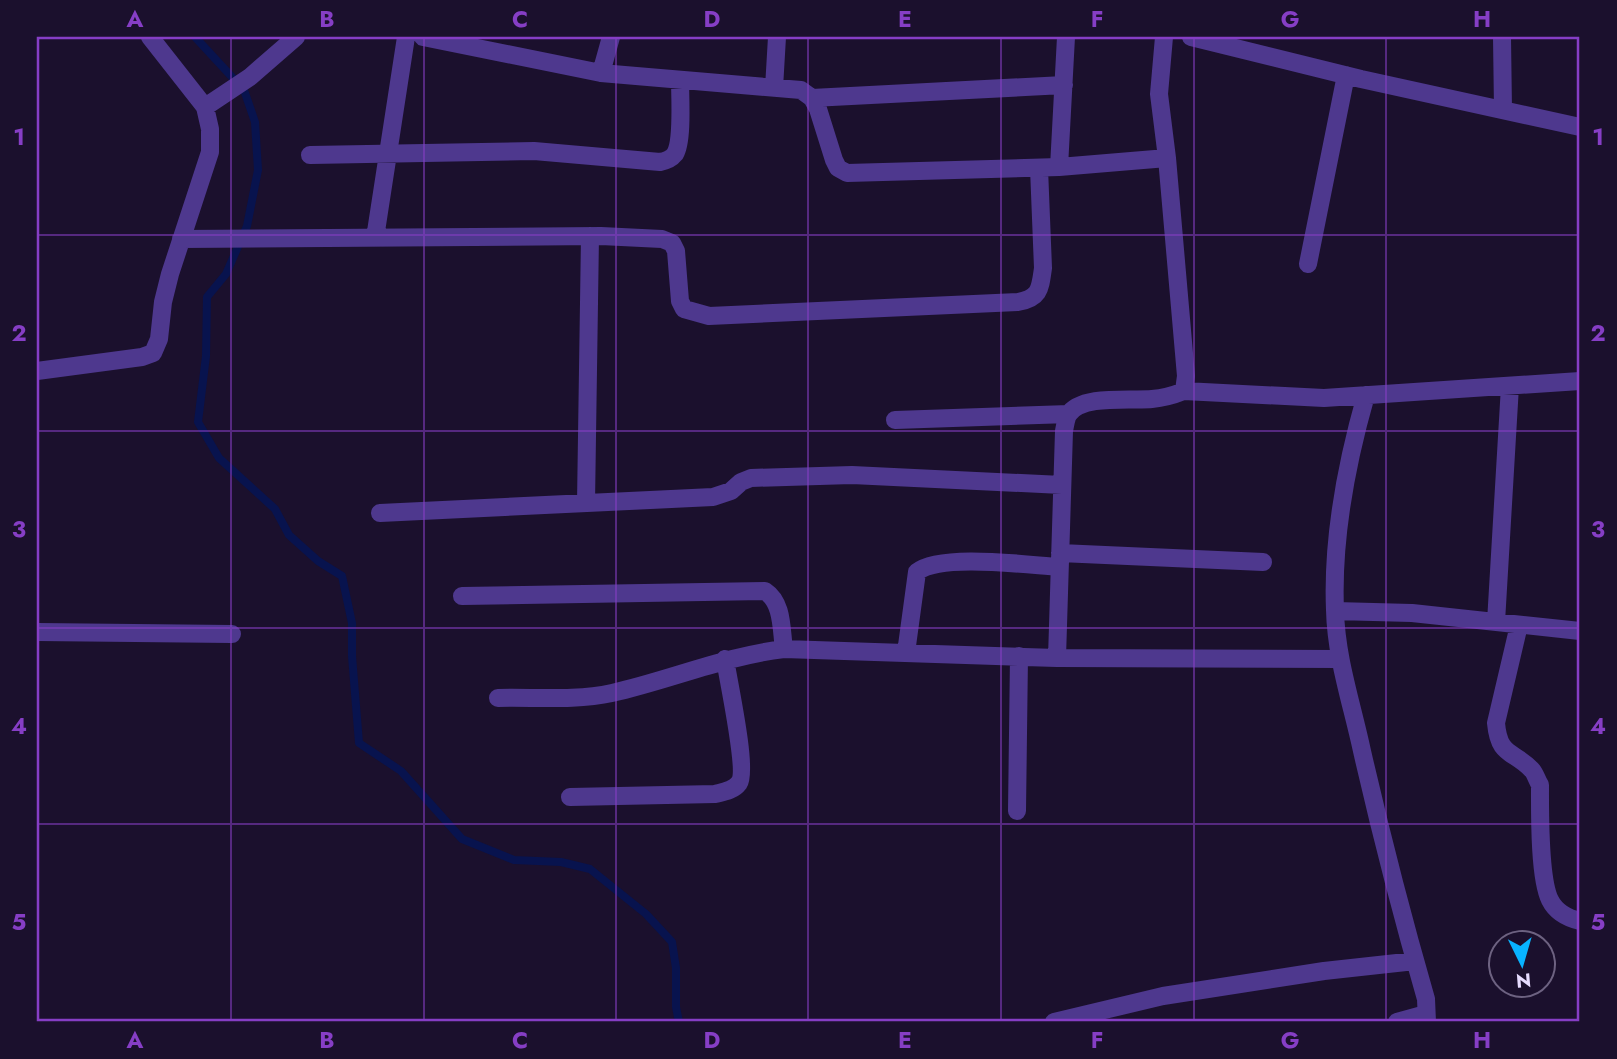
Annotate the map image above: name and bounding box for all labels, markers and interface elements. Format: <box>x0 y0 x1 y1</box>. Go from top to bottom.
text: A <box>126 2 144 36</box>
text: B <box>319 2 335 36</box>
text: C <box>512 2 528 36</box>
text: D <box>704 2 721 36</box>
text: E <box>898 2 912 36</box>
text: F <box>1091 2 1103 36</box>
text: G <box>1281 2 1299 36</box>
text: H <box>1473 2 1491 36</box>
text: 1 <box>13 120 25 154</box>
text: 1 <box>1592 120 1604 154</box>
text: 2 <box>11 316 27 350</box>
text: 2 <box>1590 316 1606 350</box>
text: 3 <box>12 512 26 546</box>
text: 3 <box>1591 512 1605 546</box>
text: 4 <box>11 709 27 743</box>
text: 4 <box>1590 709 1606 743</box>
text: 5 <box>12 905 26 939</box>
text: 5 <box>1591 905 1605 939</box>
north arrow <box>1488 930 1558 1000</box>
text: N <box>1515 966 1532 995</box>
text: A <box>126 1023 144 1057</box>
text: B <box>319 1023 335 1057</box>
text: C <box>512 1023 528 1057</box>
text: D <box>704 1023 721 1057</box>
text: E <box>898 1023 912 1057</box>
text: F <box>1091 1023 1103 1057</box>
text: G <box>1281 1023 1299 1057</box>
text: H <box>1473 1023 1491 1057</box>

